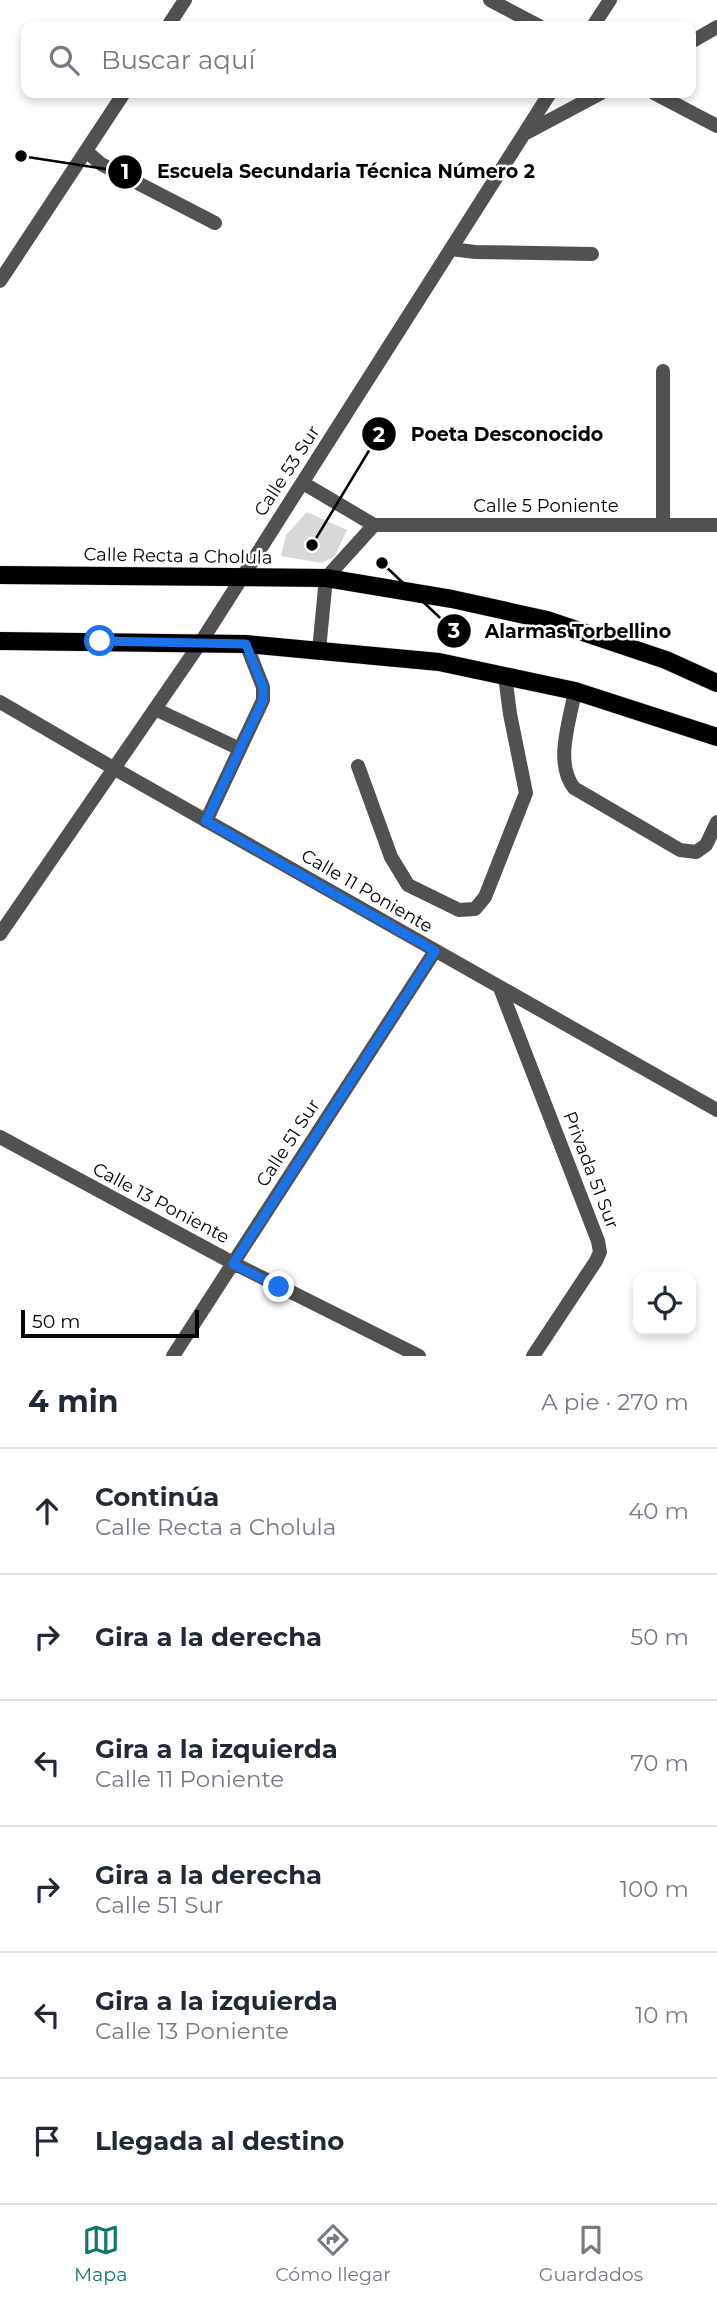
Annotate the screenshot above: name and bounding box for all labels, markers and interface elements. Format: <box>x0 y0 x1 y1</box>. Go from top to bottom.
search box <box>21 21 696 98</box>
icon: search <box>45 41 83 79</box>
text: Buscar aquí <box>101 44 255 76</box>
callout: Escuela Secundaria Técnica Número 2 <box>108 152 549 192</box>
text: 1 <box>121 159 129 184</box>
text: Escuela Secundaria Técnica Número 2 <box>157 160 535 183</box>
callout: Poeta Desconocido <box>362 414 618 454</box>
street label: Calle 53 Sur <box>249 421 325 521</box>
text: 2 <box>373 422 385 447</box>
text: Poeta Desconocido <box>411 423 603 446</box>
street label: Calle 5 Poniente <box>473 495 619 517</box>
street label: Calle Recta a Cholula <box>83 543 273 569</box>
callout: Alarmas Torbellino <box>436 611 685 651</box>
text: 3 <box>447 618 460 643</box>
text: Alarmas Torbellino <box>484 620 671 643</box>
route start <box>84 625 115 656</box>
street label: Calle 11 Poniente <box>297 844 437 938</box>
street label: Calle 51 Sur <box>251 1095 325 1191</box>
street label: Privada 51 Sur <box>559 1108 623 1232</box>
street label: Calle 13 Poniente <box>89 1158 233 1248</box>
route end <box>263 1271 294 1302</box>
map controls <box>633 1272 696 1335</box>
button: locate <box>633 1272 696 1335</box>
scale bar <box>21 1307 200 1339</box>
text: 50 m <box>32 1310 80 1333</box>
text: 4 min <box>28 1383 118 1420</box>
text: A pie · 270 m <box>541 1388 689 1416</box>
text: Continúa <box>95 1481 219 1513</box>
icon: ahead <box>28 1492 66 1530</box>
text: 40 m <box>628 1497 689 1525</box>
text: Calle Recta a Cholula <box>95 1513 336 1541</box>
icon: right <box>28 1618 66 1656</box>
text: Gira a la derecha <box>95 1621 322 1653</box>
text: 50 m <box>630 1623 689 1651</box>
text: Gira a la izquierda <box>95 1733 338 1765</box>
icon: left <box>28 1744 66 1782</box>
text: 70 m <box>630 1749 689 1777</box>
text: Calle 11 Poniente <box>95 1765 284 1793</box>
text: Gira a la derecha <box>95 1859 322 1891</box>
icon: right <box>28 1870 66 1908</box>
text: 100 m <box>620 1875 689 1903</box>
text: Calle 51 Sur <box>95 1891 223 1919</box>
text: Gira a la izquierda <box>95 1985 338 2017</box>
icon: left <box>28 1996 66 2034</box>
text: 10 m <box>635 2001 689 2029</box>
text: Calle 13 Poniente <box>95 2017 289 2045</box>
icon: arrive <box>28 2122 66 2160</box>
text: Llegada al destino <box>95 2125 344 2157</box>
tab: Mapa <box>74 2221 127 2286</box>
tab: Cómo llegar <box>275 2221 391 2286</box>
tab: Guardados <box>539 2221 643 2286</box>

